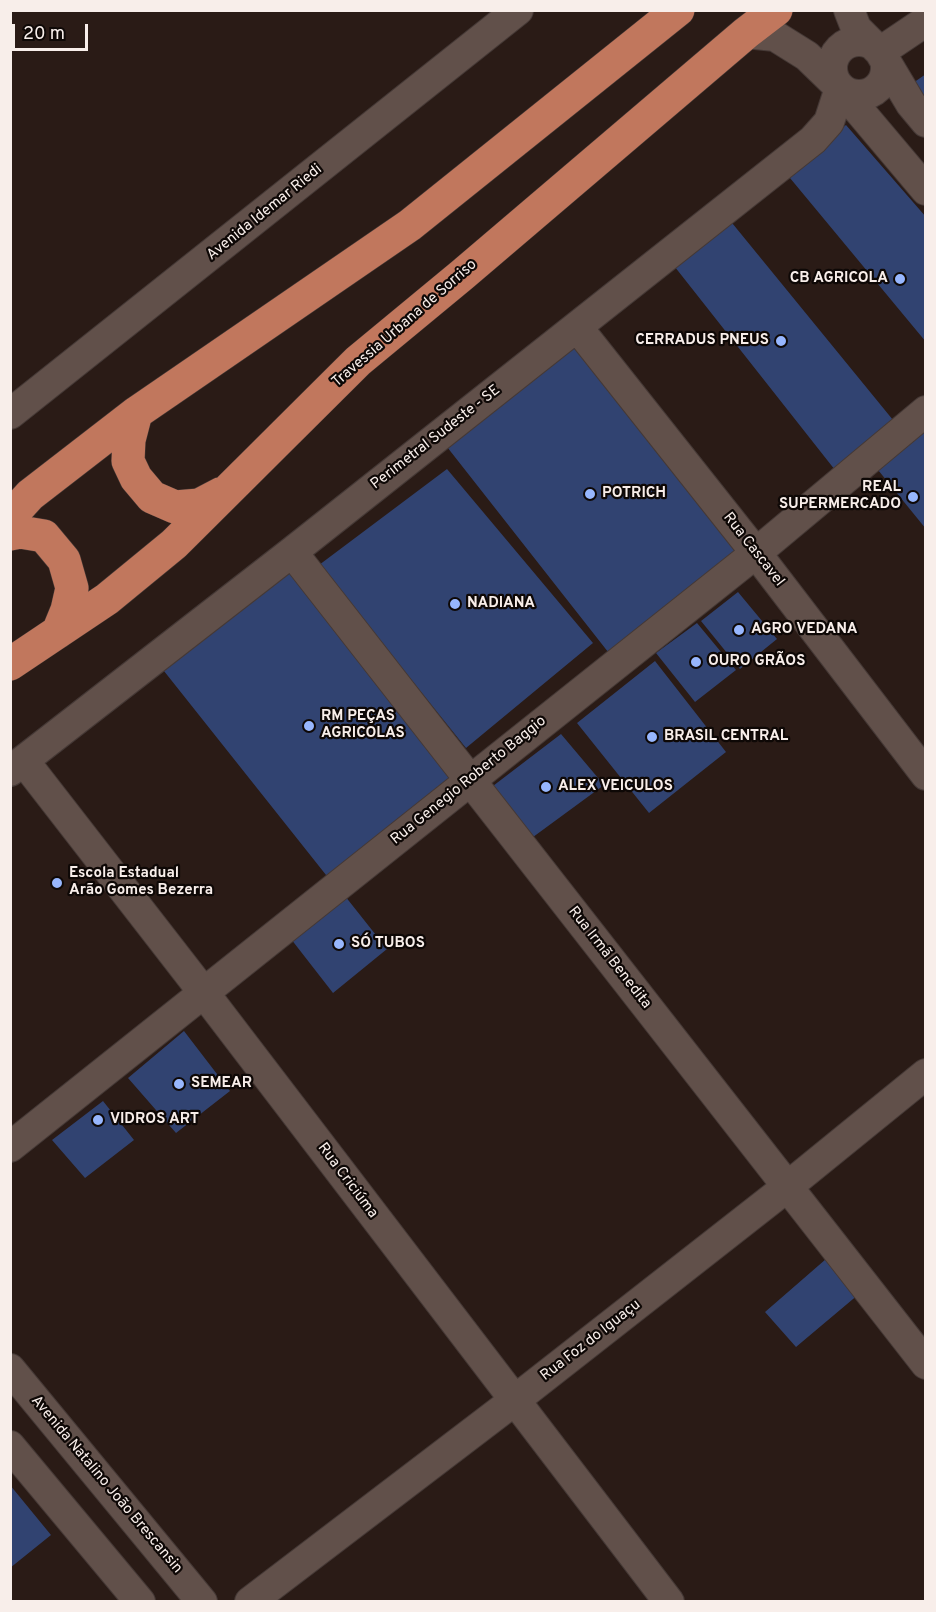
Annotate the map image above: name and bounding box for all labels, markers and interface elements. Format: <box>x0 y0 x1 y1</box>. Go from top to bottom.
scale bar <box>15 12 92 50</box>
text: 20 m <box>23 23 65 46</box>
street label: Avenida Idemar Riedi <box>204 161 326 265</box>
street label: Travessia Urbana de Sorriso <box>329 256 481 392</box>
place label: CB AGRICOLA <box>790 270 888 288</box>
marker: CB AGRICOLA <box>893 272 907 286</box>
place label: CERRADUS PNEUS <box>635 332 769 350</box>
marker: CERRADUS PNEUS <box>774 334 788 348</box>
street label: Perimetral Sudeste - SE <box>368 382 504 494</box>
place label: REAL SUPERMERCADO <box>779 479 901 514</box>
place label: POTRICH <box>602 485 666 503</box>
marker: POTRICH <box>583 487 597 501</box>
marker: REAL SUPERMERCADO <box>906 490 920 504</box>
street label: Rua Cascavel <box>719 509 787 591</box>
place label: NADIANA <box>467 595 535 613</box>
marker: NADIANA <box>448 597 462 611</box>
place label: AGRO VEDANA <box>751 621 858 639</box>
marker: AGRO VEDANA <box>732 623 746 637</box>
place label: OURO GRÃOS <box>708 653 805 671</box>
marker: OURO GRÃOS <box>689 655 703 669</box>
place label: RM PEÇAS AGRICOLAS <box>321 708 405 743</box>
street label: Rua Genegio Roberto Baggio <box>388 713 550 849</box>
marker: RM PEÇAS AGRICOLAS <box>302 719 316 733</box>
place label: BRASIL CENTRAL <box>664 728 788 746</box>
marker: BRASIL CENTRAL <box>645 730 659 744</box>
place label: ALEX VEICULOS <box>558 778 673 796</box>
marker: ALEX VEICULOS <box>539 780 553 794</box>
place label: Escola Estadual Arão Gomes Bezerra <box>69 865 213 900</box>
marker: Escola Estadual Arão Gomes Bezerra <box>50 876 64 890</box>
street label: Rua Irmã Benedita <box>564 903 654 1013</box>
place label: SÓ TUBOS <box>351 935 425 953</box>
marker: SÓ TUBOS <box>332 937 346 951</box>
place label: SEMEAR <box>191 1075 252 1093</box>
marker: SEMEAR <box>172 1077 186 1091</box>
place label: VIDROS ART <box>110 1111 199 1129</box>
marker: VIDROS ART <box>91 1113 105 1127</box>
street label: Rua Criciúma <box>313 1140 381 1222</box>
street label: Rua Foz do Iguaçu <box>537 1296 645 1386</box>
street label: Avenida Natalino João Brescansin <box>26 1392 186 1578</box>

